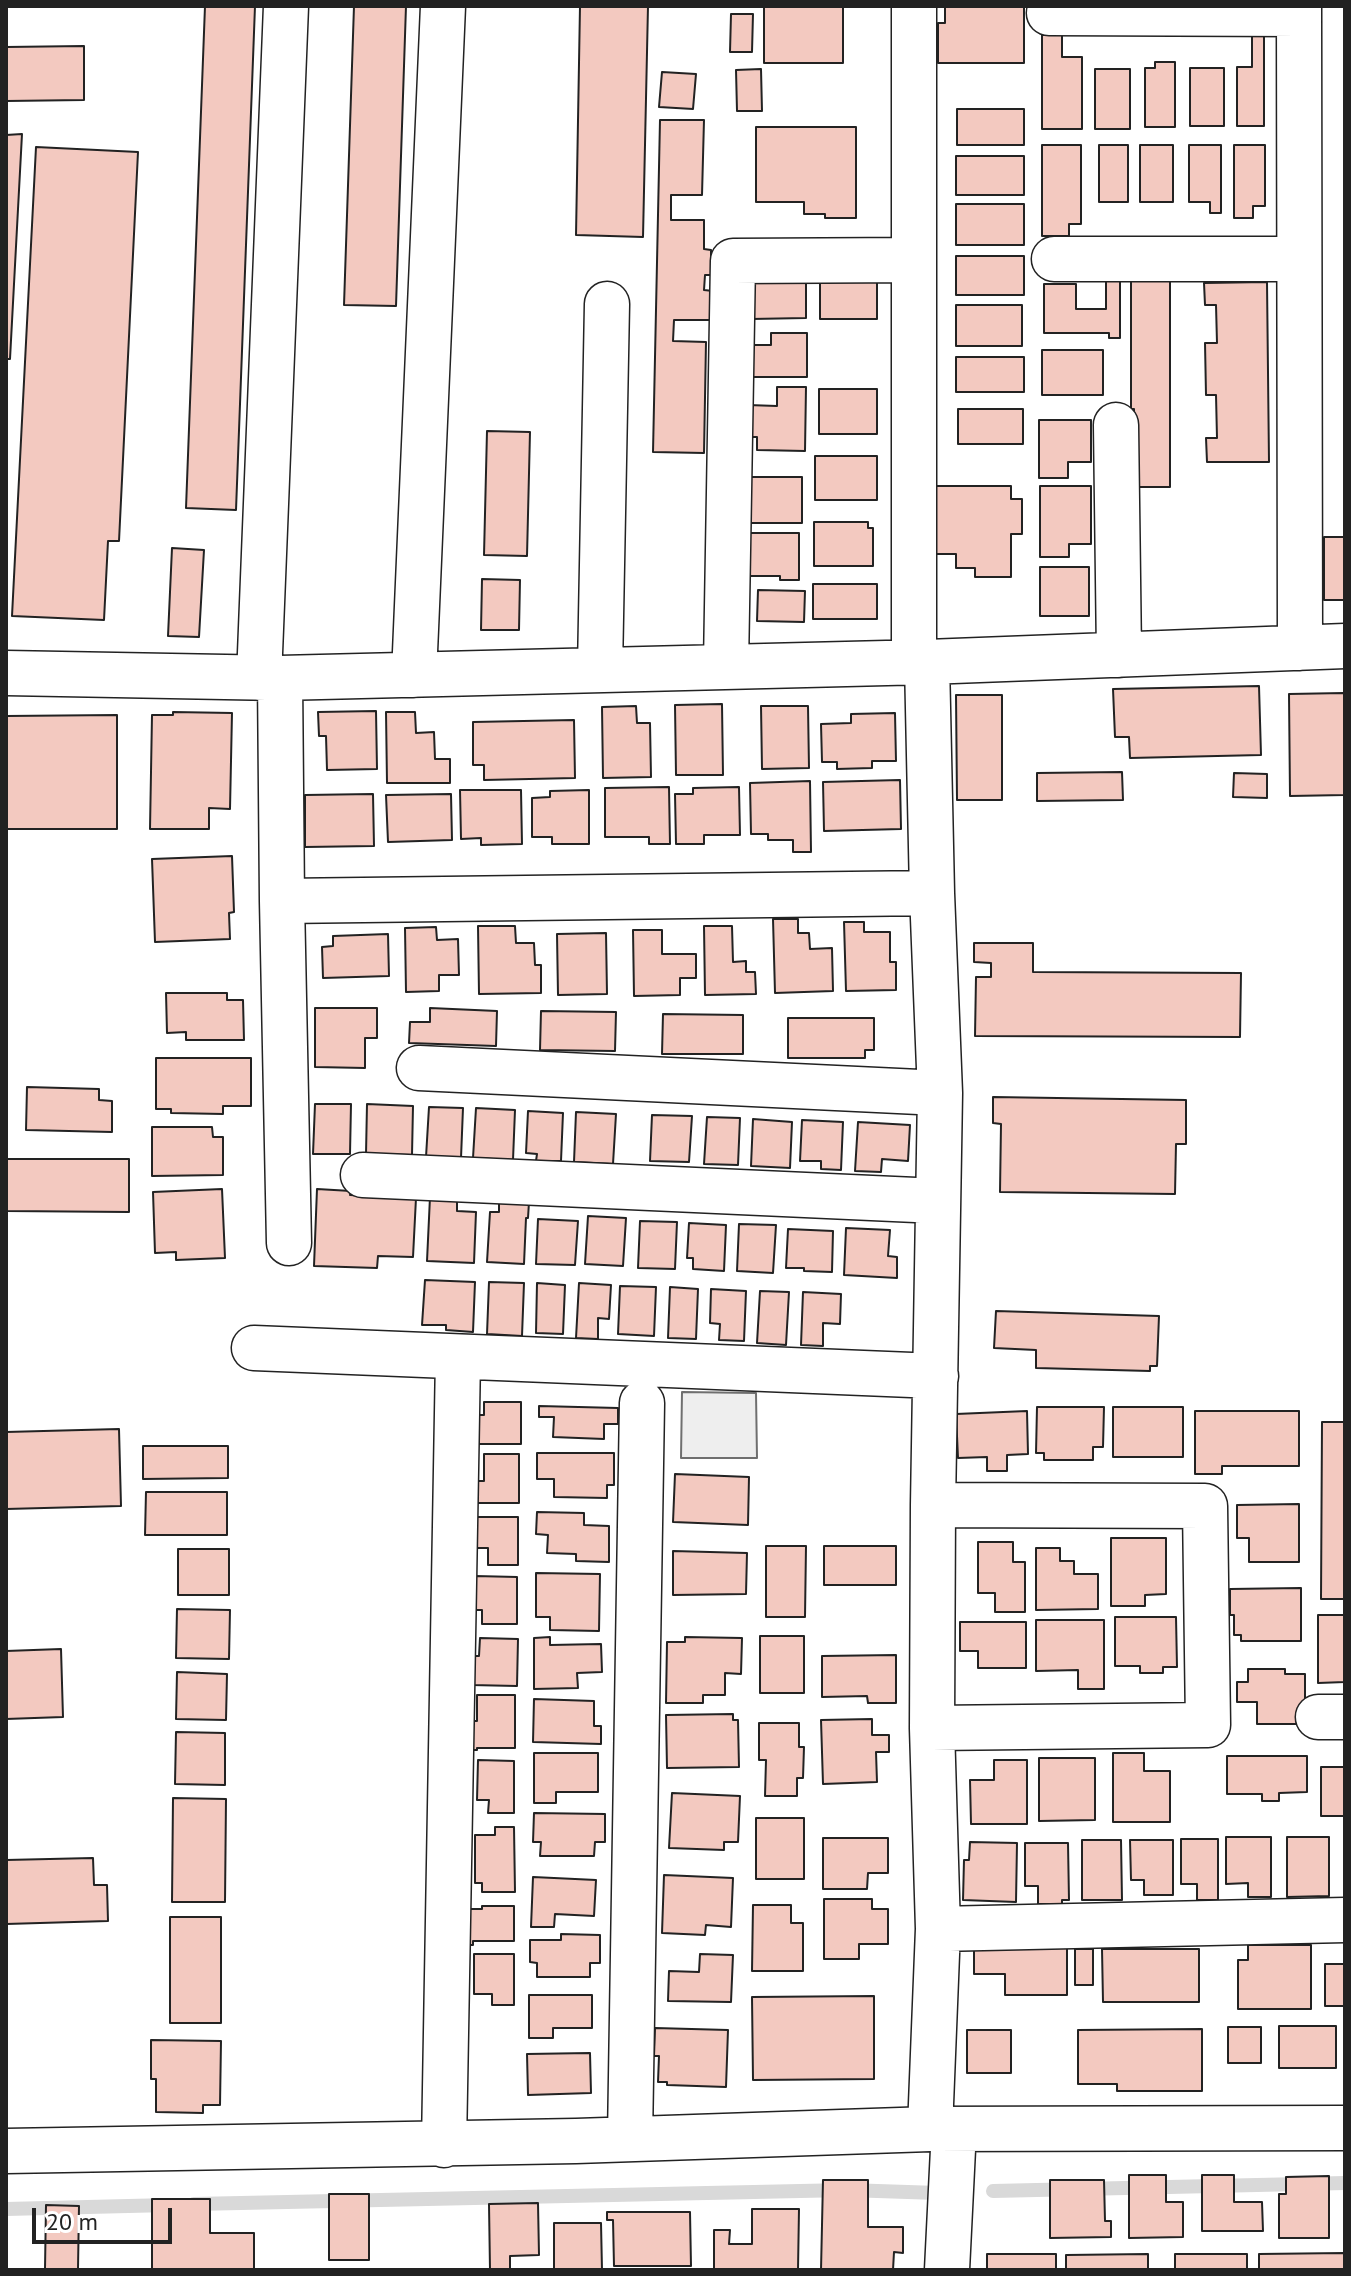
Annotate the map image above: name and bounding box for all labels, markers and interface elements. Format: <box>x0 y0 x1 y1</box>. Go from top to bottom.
scale bar <box>36 2192 176 2242</box>
text: 20 m <box>46 2206 98 2237</box>

